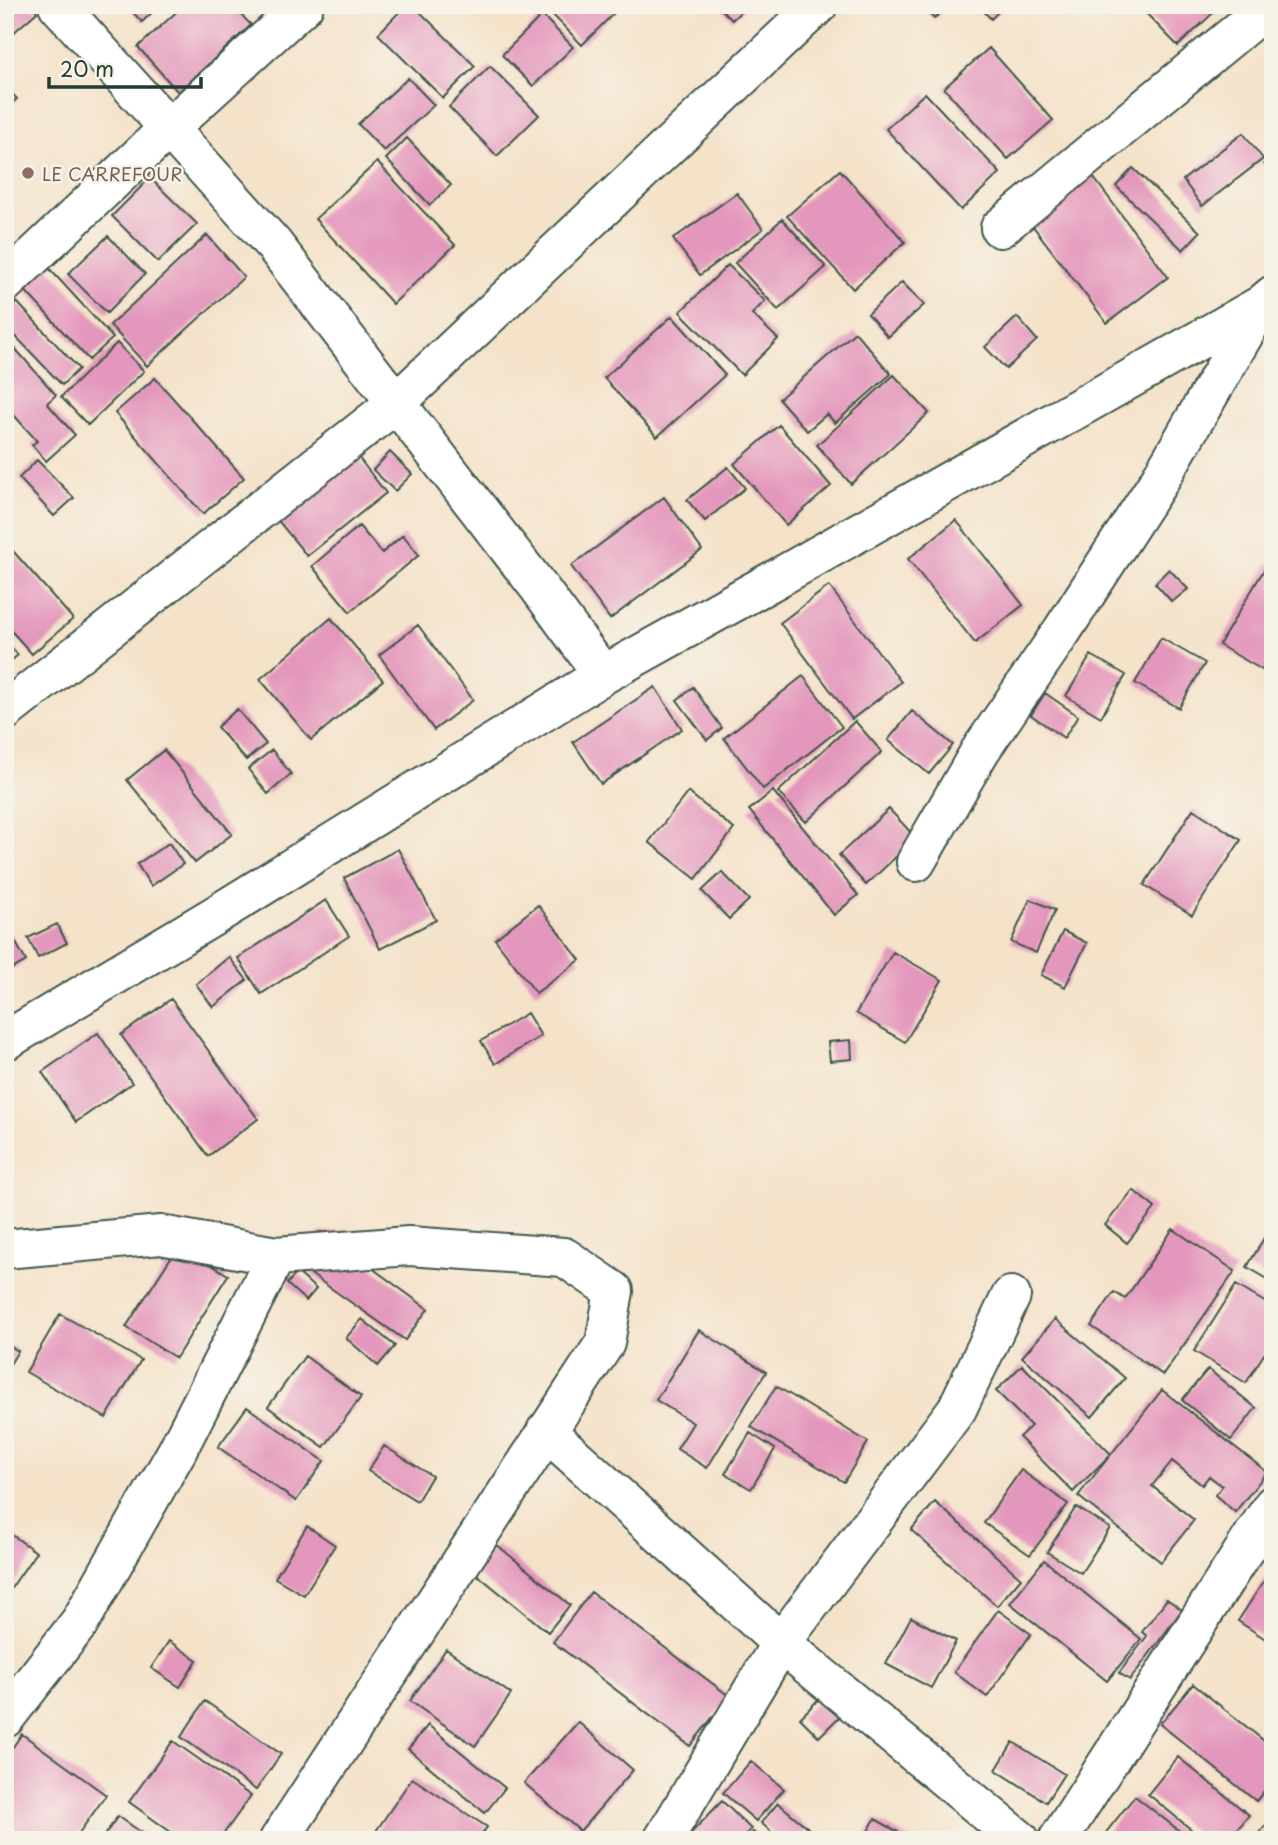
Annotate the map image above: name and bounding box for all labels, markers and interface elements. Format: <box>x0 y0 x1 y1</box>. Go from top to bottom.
scale bar <box>49 46 201 90</box>
text: 20 m <box>60 52 114 84</box>
place label: LE CARREFOUR <box>42 160 182 187</box>
marker: LE CARREFOUR <box>20 165 36 181</box>

